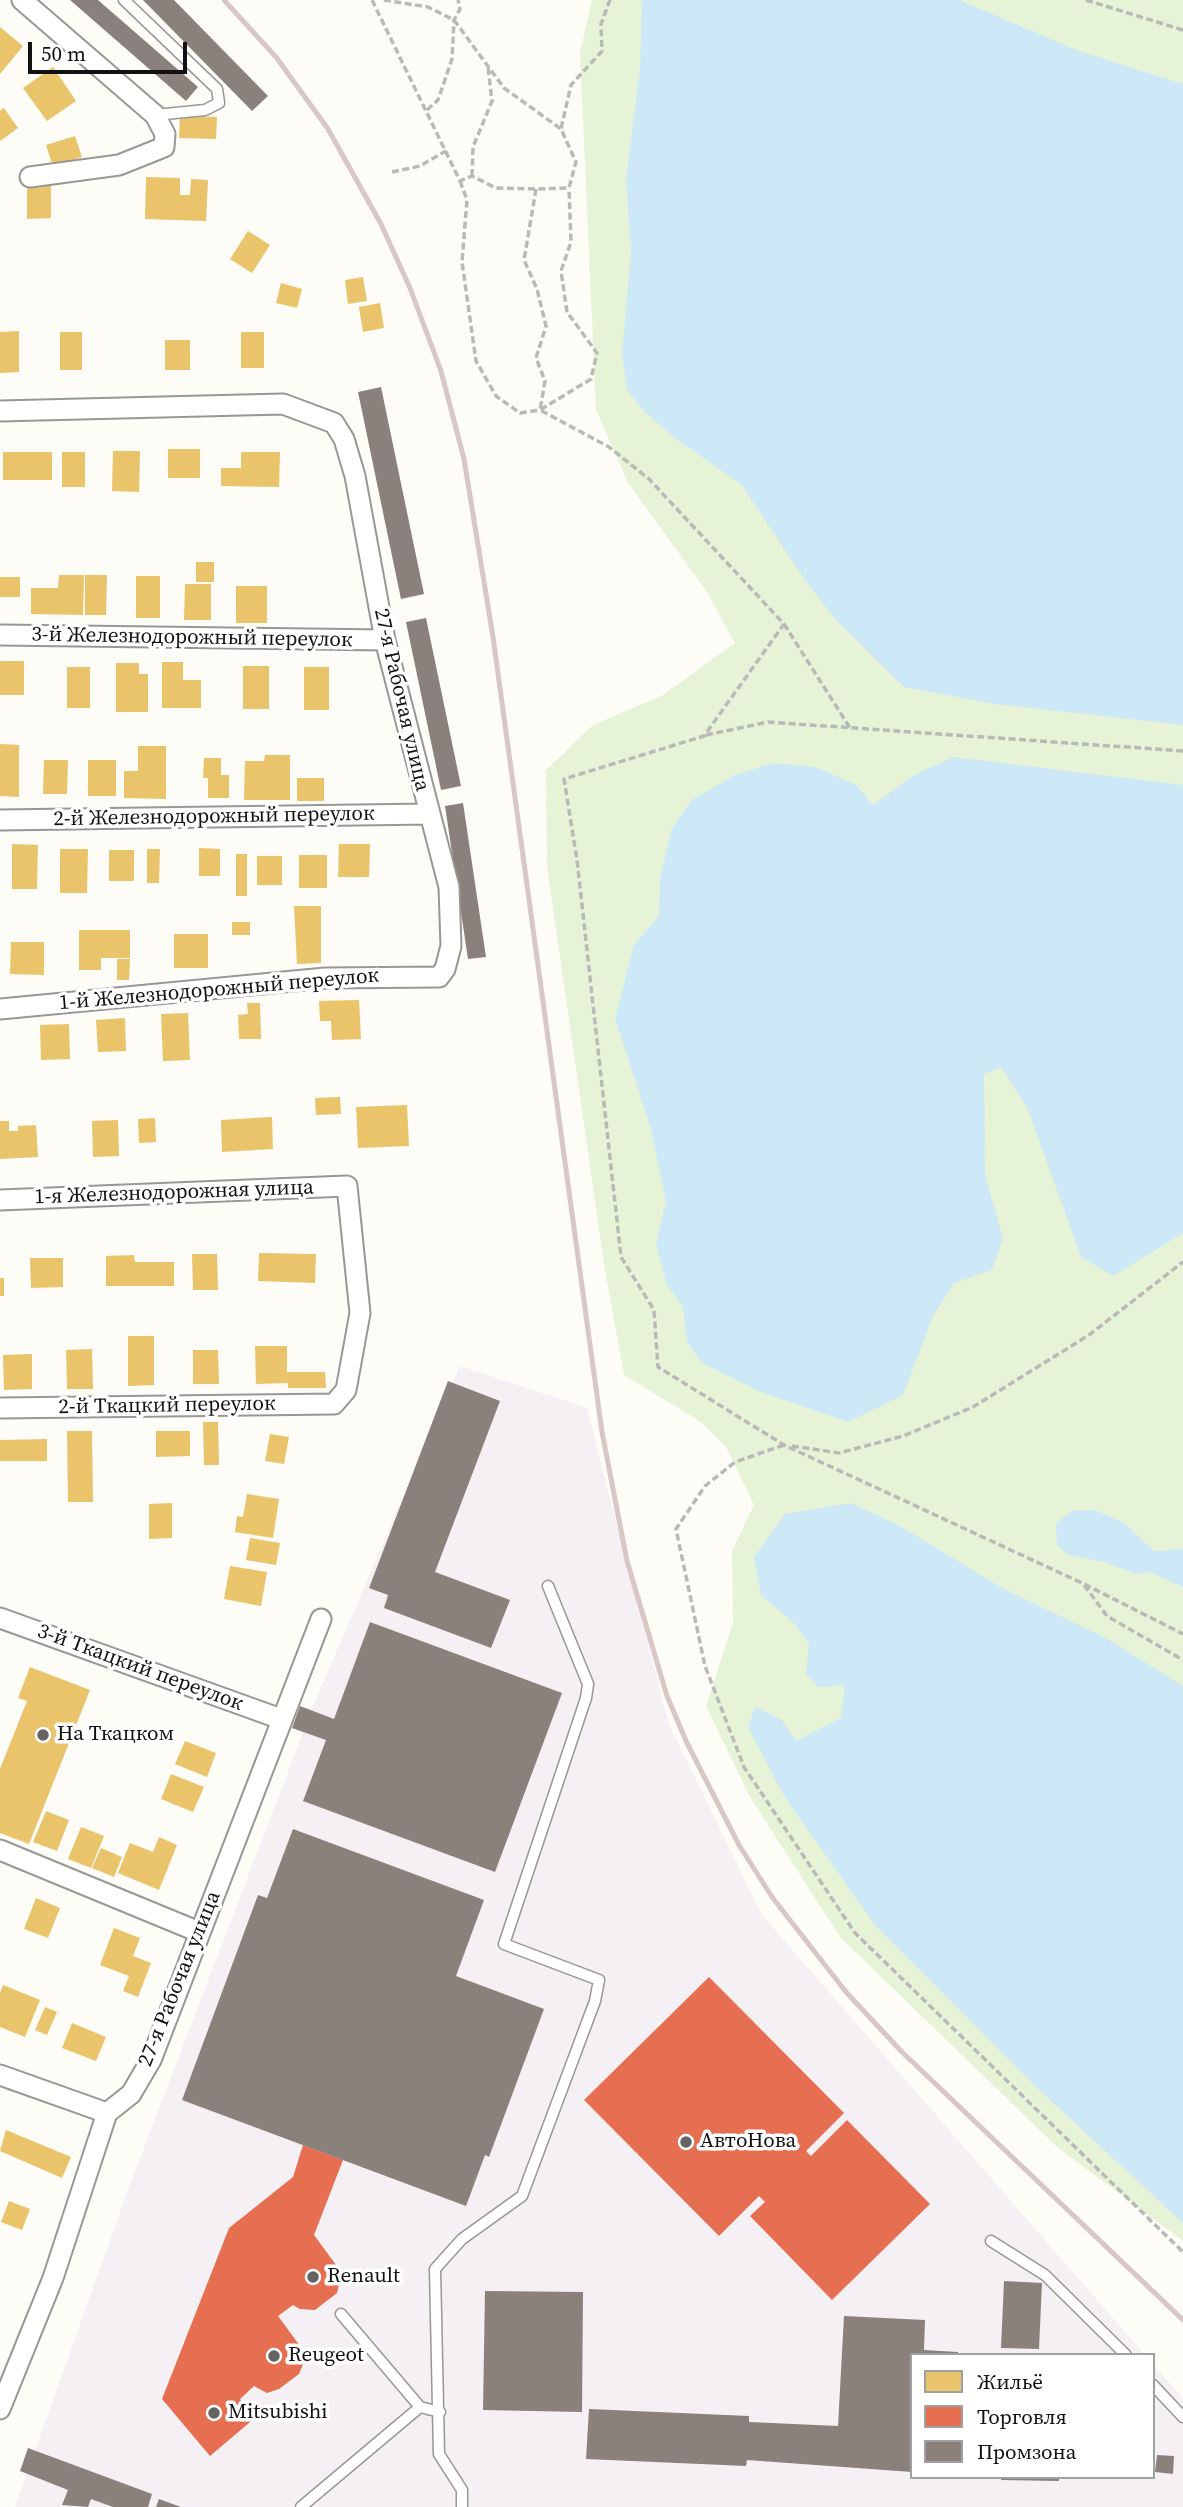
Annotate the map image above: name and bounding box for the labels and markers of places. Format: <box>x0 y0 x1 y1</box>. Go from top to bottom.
place label: На Ткацком <box>57 1722 174 1748</box>
marker: На Ткацком <box>35 1727 51 1743</box>
place label: АвтоНова <box>700 2129 796 2155</box>
marker: АвтоНова <box>678 2134 694 2150</box>
place label: Renault <box>327 2264 400 2290</box>
marker: Renault <box>305 2269 321 2285</box>
place label: Reugeot <box>288 2343 364 2369</box>
marker: Reugeot <box>266 2348 282 2364</box>
place label: Mitsubishi <box>228 2400 328 2426</box>
marker: Mitsubishi <box>206 2405 222 2421</box>

